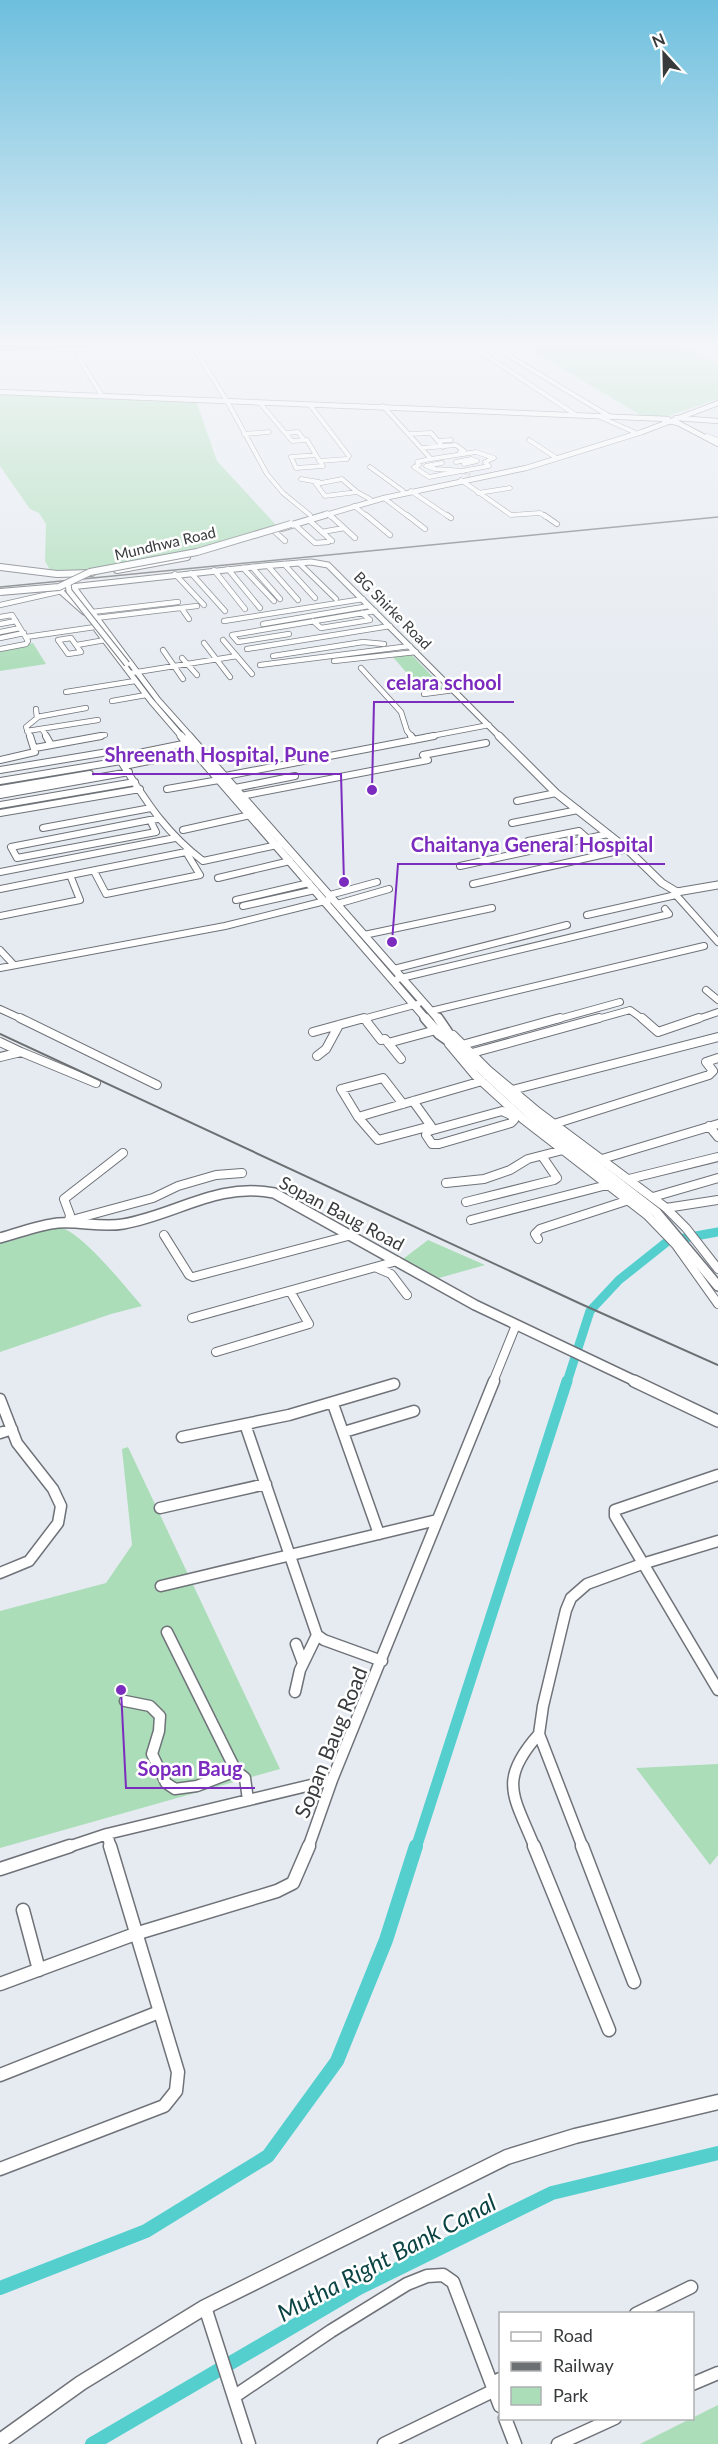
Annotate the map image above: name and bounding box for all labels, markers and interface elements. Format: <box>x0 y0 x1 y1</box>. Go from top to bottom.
north arrow <box>634 24 694 84</box>
text: N <box>649 29 667 51</box>
street label: Mundhwa Road <box>113 523 217 563</box>
street label: BG Shirke Road <box>351 568 435 652</box>
callout: celara school <box>374 664 514 702</box>
text: celara school <box>386 670 502 694</box>
callout: Shreenath Hospital, Pune <box>92 736 341 774</box>
text: Shreenath Hospital, Pune <box>104 742 330 766</box>
callout: Chaitanya General Hospital <box>398 826 665 864</box>
text: Chaitanya General Hospital <box>411 832 653 856</box>
street label: Sopan Baug Road <box>276 1171 408 1255</box>
street label: Sopan Baug Road <box>288 1663 372 1821</box>
callout: Sopan Baug <box>126 1750 255 1788</box>
text: Sopan Baug <box>137 1756 243 1780</box>
water label: Mutha Right Bank Canal <box>272 2187 501 2327</box>
legend <box>499 2312 694 2420</box>
text: Road <box>553 2324 593 2346</box>
text: Railway <box>553 2354 614 2376</box>
text: Park <box>553 2384 589 2406</box>

